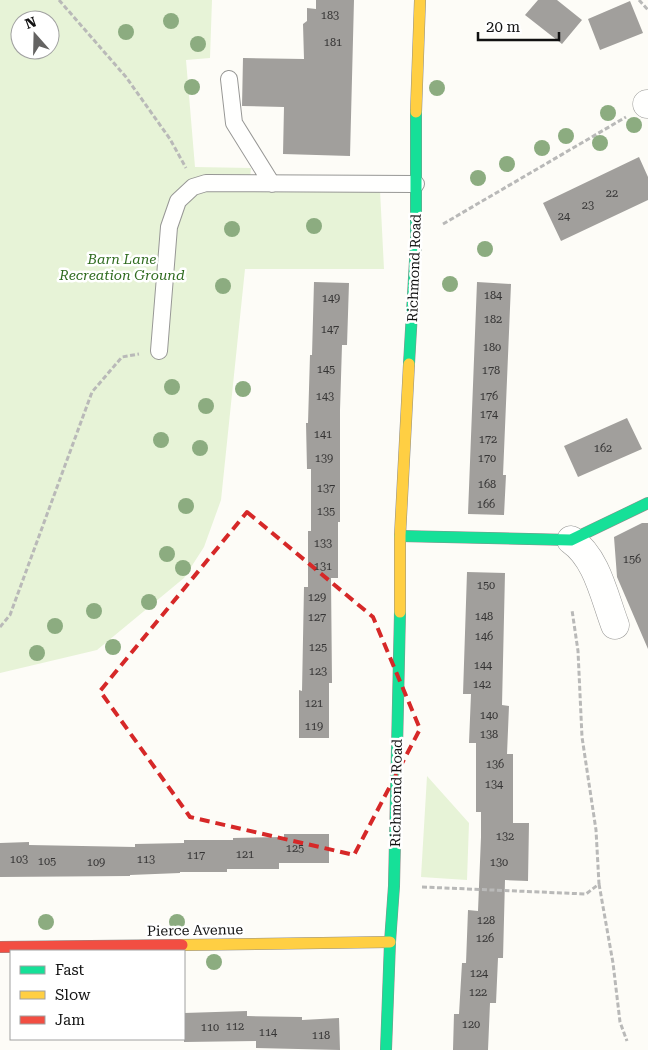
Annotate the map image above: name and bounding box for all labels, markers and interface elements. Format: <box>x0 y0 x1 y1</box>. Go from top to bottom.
house number: 183 <box>321 9 339 22</box>
north arrow <box>10 10 60 60</box>
scale bar <box>478 10 559 42</box>
text: N <box>23 13 39 32</box>
text: 20 m <box>486 18 521 36</box>
house number: 181 <box>324 36 342 49</box>
house number: 22 <box>606 187 618 200</box>
house number: 23 <box>582 199 594 212</box>
house number: 24 <box>558 210 571 223</box>
street label: Richmond Road <box>404 214 424 322</box>
park label: Barn Lane Recreation Ground <box>58 251 185 283</box>
house number: 184 <box>484 289 503 302</box>
house number: 149 <box>322 292 340 305</box>
house number: 182 <box>484 313 502 326</box>
house number: 147 <box>321 323 339 336</box>
house number: 180 <box>483 341 501 354</box>
house number: 145 <box>317 363 335 376</box>
house number: 178 <box>482 364 500 377</box>
house number: 143 <box>316 390 334 403</box>
house number: 176 <box>480 390 498 403</box>
house number: 174 <box>480 408 499 421</box>
house number: 141 <box>314 428 332 441</box>
house number: 172 <box>479 433 497 446</box>
house number: 162 <box>594 442 612 455</box>
house number: 139 <box>315 452 333 465</box>
house number: 170 <box>478 452 496 465</box>
house number: 168 <box>478 478 496 491</box>
house number: 137 <box>317 482 335 495</box>
house number: 166 <box>477 498 495 511</box>
house number: 135 <box>317 505 335 518</box>
house number: 133 <box>314 537 332 550</box>
house number: 156 <box>623 553 641 566</box>
house number: 131 <box>314 560 332 573</box>
house number: 150 <box>477 579 495 592</box>
house number: 129 <box>308 591 326 604</box>
house number: 148 <box>475 610 493 623</box>
house number: 127 <box>308 611 326 624</box>
house number: 146 <box>475 630 493 643</box>
house number: 125 <box>309 641 327 654</box>
house number: 144 <box>474 659 493 672</box>
house number: 123 <box>309 665 327 678</box>
house number: 142 <box>473 678 491 691</box>
house number: 121 <box>305 697 323 710</box>
house number: 140 <box>480 709 498 722</box>
house number: 119 <box>305 720 323 733</box>
house number: 138 <box>480 728 498 741</box>
street label: Richmond Road <box>387 739 405 847</box>
house number: 136 <box>486 758 504 771</box>
house number: 134 <box>485 778 504 791</box>
house number: 132 <box>496 830 514 843</box>
house number: 125 <box>286 842 304 855</box>
house number: 121 <box>236 848 254 861</box>
house number: 117 <box>187 849 205 862</box>
house number: 103 <box>10 853 28 866</box>
house number: 113 <box>137 853 155 866</box>
house number: 105 <box>38 855 56 868</box>
house number: 109 <box>87 856 105 869</box>
house number: 130 <box>490 856 508 869</box>
house number: 128 <box>477 914 495 927</box>
street label: Pierce Avenue <box>147 921 243 939</box>
house number: 126 <box>476 932 494 945</box>
legend <box>10 950 185 1040</box>
text: Fast <box>55 961 85 979</box>
house number: 124 <box>470 967 489 980</box>
text: Slow <box>55 986 91 1004</box>
house number: 122 <box>469 986 487 999</box>
text: Jam <box>55 1011 85 1029</box>
house number: 120 <box>462 1018 480 1031</box>
house number: 112 <box>226 1020 244 1033</box>
house number: 110 <box>201 1021 219 1034</box>
house number: 114 <box>259 1026 278 1039</box>
house number: 118 <box>312 1029 330 1042</box>

